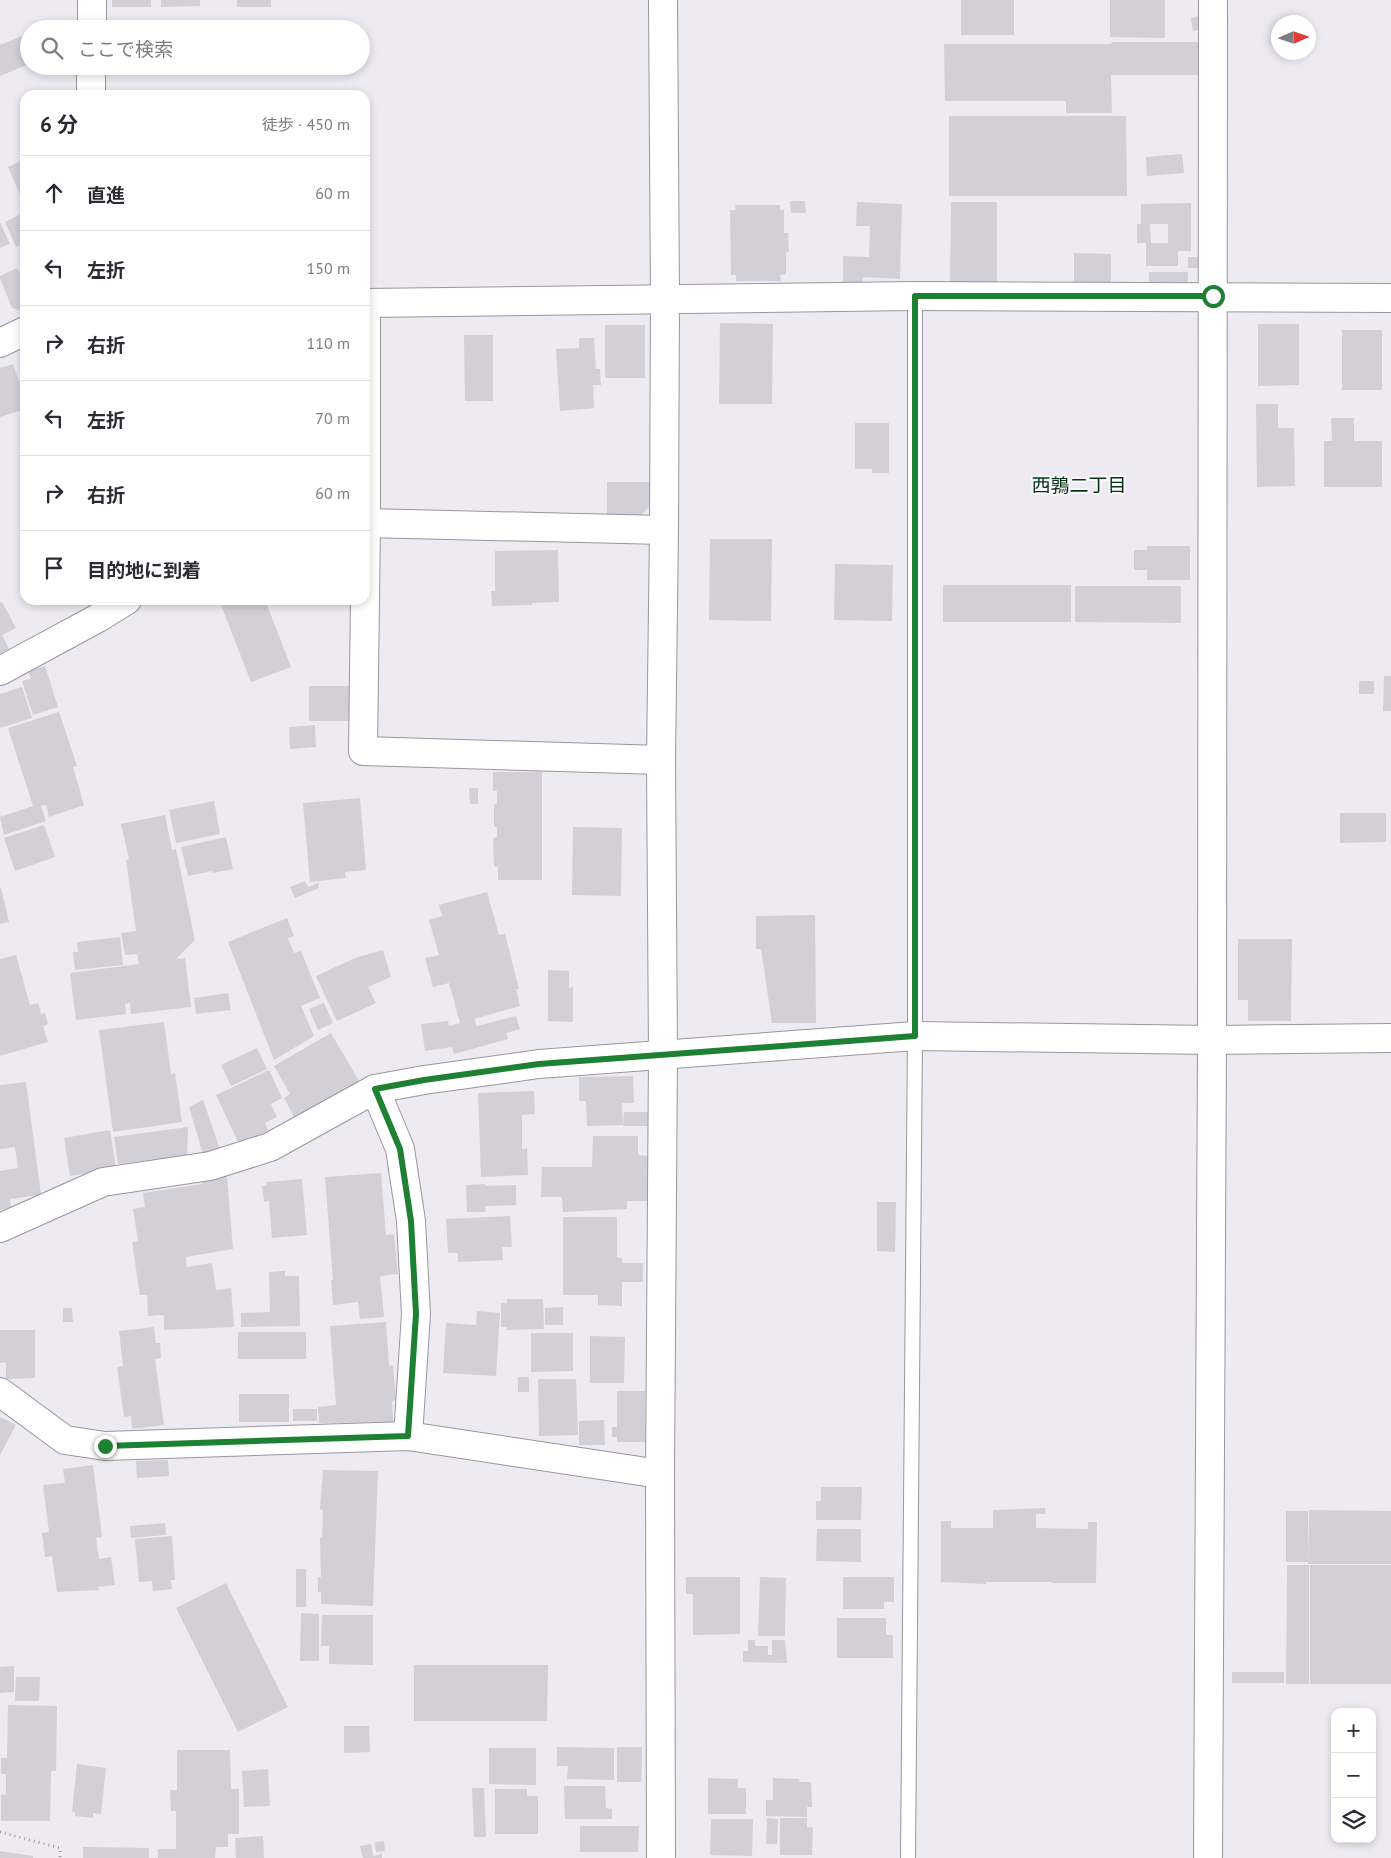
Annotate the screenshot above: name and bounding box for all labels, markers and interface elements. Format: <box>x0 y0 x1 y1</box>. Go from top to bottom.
north arrow <box>1271 15 1316 60</box>
search box <box>20 20 370 75</box>
icon: search <box>38 34 66 62</box>
text: ここで検索 <box>78 37 173 61</box>
text: 6 分 <box>40 111 78 138</box>
text: 徒歩 · 450 m <box>262 114 350 134</box>
icon: ahead <box>40 179 68 207</box>
text: 直進 <box>87 183 125 207</box>
text: 60 m <box>315 183 350 203</box>
icon: left <box>40 254 68 282</box>
text: 左折 <box>87 258 125 282</box>
text: 150 m <box>307 258 350 278</box>
route start <box>1202 285 1225 308</box>
icon: right <box>40 329 68 357</box>
text: 右折 <box>87 333 125 357</box>
text: 110 m <box>307 333 350 353</box>
icon: left <box>40 404 68 432</box>
text: 左折 <box>87 408 125 432</box>
text: 70 m <box>315 408 350 428</box>
district label: 西鶉二丁目 <box>1031 473 1127 497</box>
icon: right <box>40 479 68 507</box>
text: 右折 <box>87 483 125 507</box>
text: 60 m <box>315 483 350 503</box>
icon: arrive <box>40 554 68 582</box>
text: 目的地に到着 <box>87 558 201 582</box>
route end <box>94 1435 117 1458</box>
map controls <box>1331 1708 1376 1843</box>
button: + <box>1331 1708 1376 1753</box>
button: − <box>1331 1753 1376 1798</box>
button: layers <box>1331 1798 1376 1843</box>

